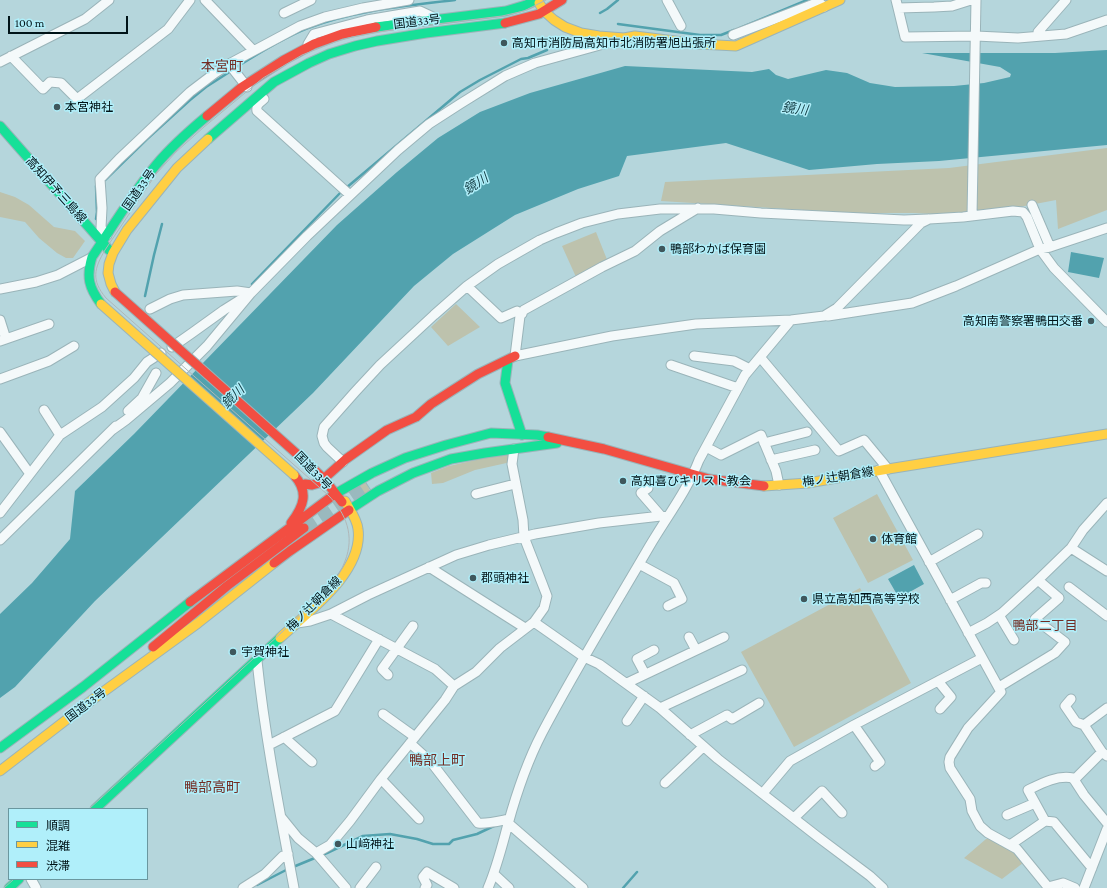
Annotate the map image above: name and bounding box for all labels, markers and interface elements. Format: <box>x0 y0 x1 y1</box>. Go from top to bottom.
scale bar <box>10 8 130 34</box>
street label: 国道33号 <box>393 12 441 32</box>
text: 100 m <box>15 16 44 30</box>
place label: 高知市消防局高知市北消防署旭出張所 <box>512 36 716 50</box>
marker: 高知市消防局高知市北消防署旭出張所 <box>499 38 509 48</box>
district label: 本宮町 <box>201 59 243 75</box>
place label: 本宮神社 <box>65 100 113 114</box>
water label: 鏡川 <box>781 100 809 118</box>
marker: 本宮神社 <box>52 102 62 112</box>
street label: 高知伊予三島線 <box>23 154 89 226</box>
street label: 国道33号 <box>120 166 158 214</box>
water label: 鏡川 <box>461 170 491 198</box>
place label: 鴨部わかば保育園 <box>670 242 766 256</box>
marker: 鴨部わかば保育園 <box>657 244 667 254</box>
place label: 高知南警察署鴨田交番 <box>963 314 1083 328</box>
marker: 高知南警察署鴨田交番 <box>1086 316 1096 326</box>
water label: 鏡川 <box>218 382 248 412</box>
street label: 国道33号 <box>291 449 335 493</box>
street label: 梅ノ辻朝倉線 <box>801 464 875 490</box>
place label: 高知喜びキリスト教会 <box>631 474 751 488</box>
marker: 高知喜びキリスト教会 <box>618 476 628 486</box>
place label: 体育館 <box>881 532 917 546</box>
marker: 体育館 <box>868 534 878 544</box>
place label: 郡頭神社 <box>481 571 529 585</box>
street label: 梅ノ辻朝倉線 <box>283 573 345 635</box>
marker: 郡頭神社 <box>468 573 478 583</box>
place label: 県立高知西高等学校 <box>812 592 920 606</box>
marker: 県立高知西高等学校 <box>799 594 809 604</box>
district label: 鴨部二丁目 <box>1013 618 1077 634</box>
place label: 宇賀神社 <box>241 645 289 659</box>
marker: 宇賀神社 <box>228 647 238 657</box>
street label: 国道33号 <box>63 685 109 725</box>
district label: 鴨部上町 <box>409 753 465 769</box>
district label: 鴨部高町 <box>184 780 240 796</box>
legend <box>8 808 148 880</box>
text: 順調 <box>46 819 70 833</box>
place label: 山﨑神社 <box>346 837 394 851</box>
text: 混雑 <box>46 839 70 853</box>
marker: 山﨑神社 <box>333 839 343 849</box>
text: 渋滞 <box>46 859 70 873</box>

